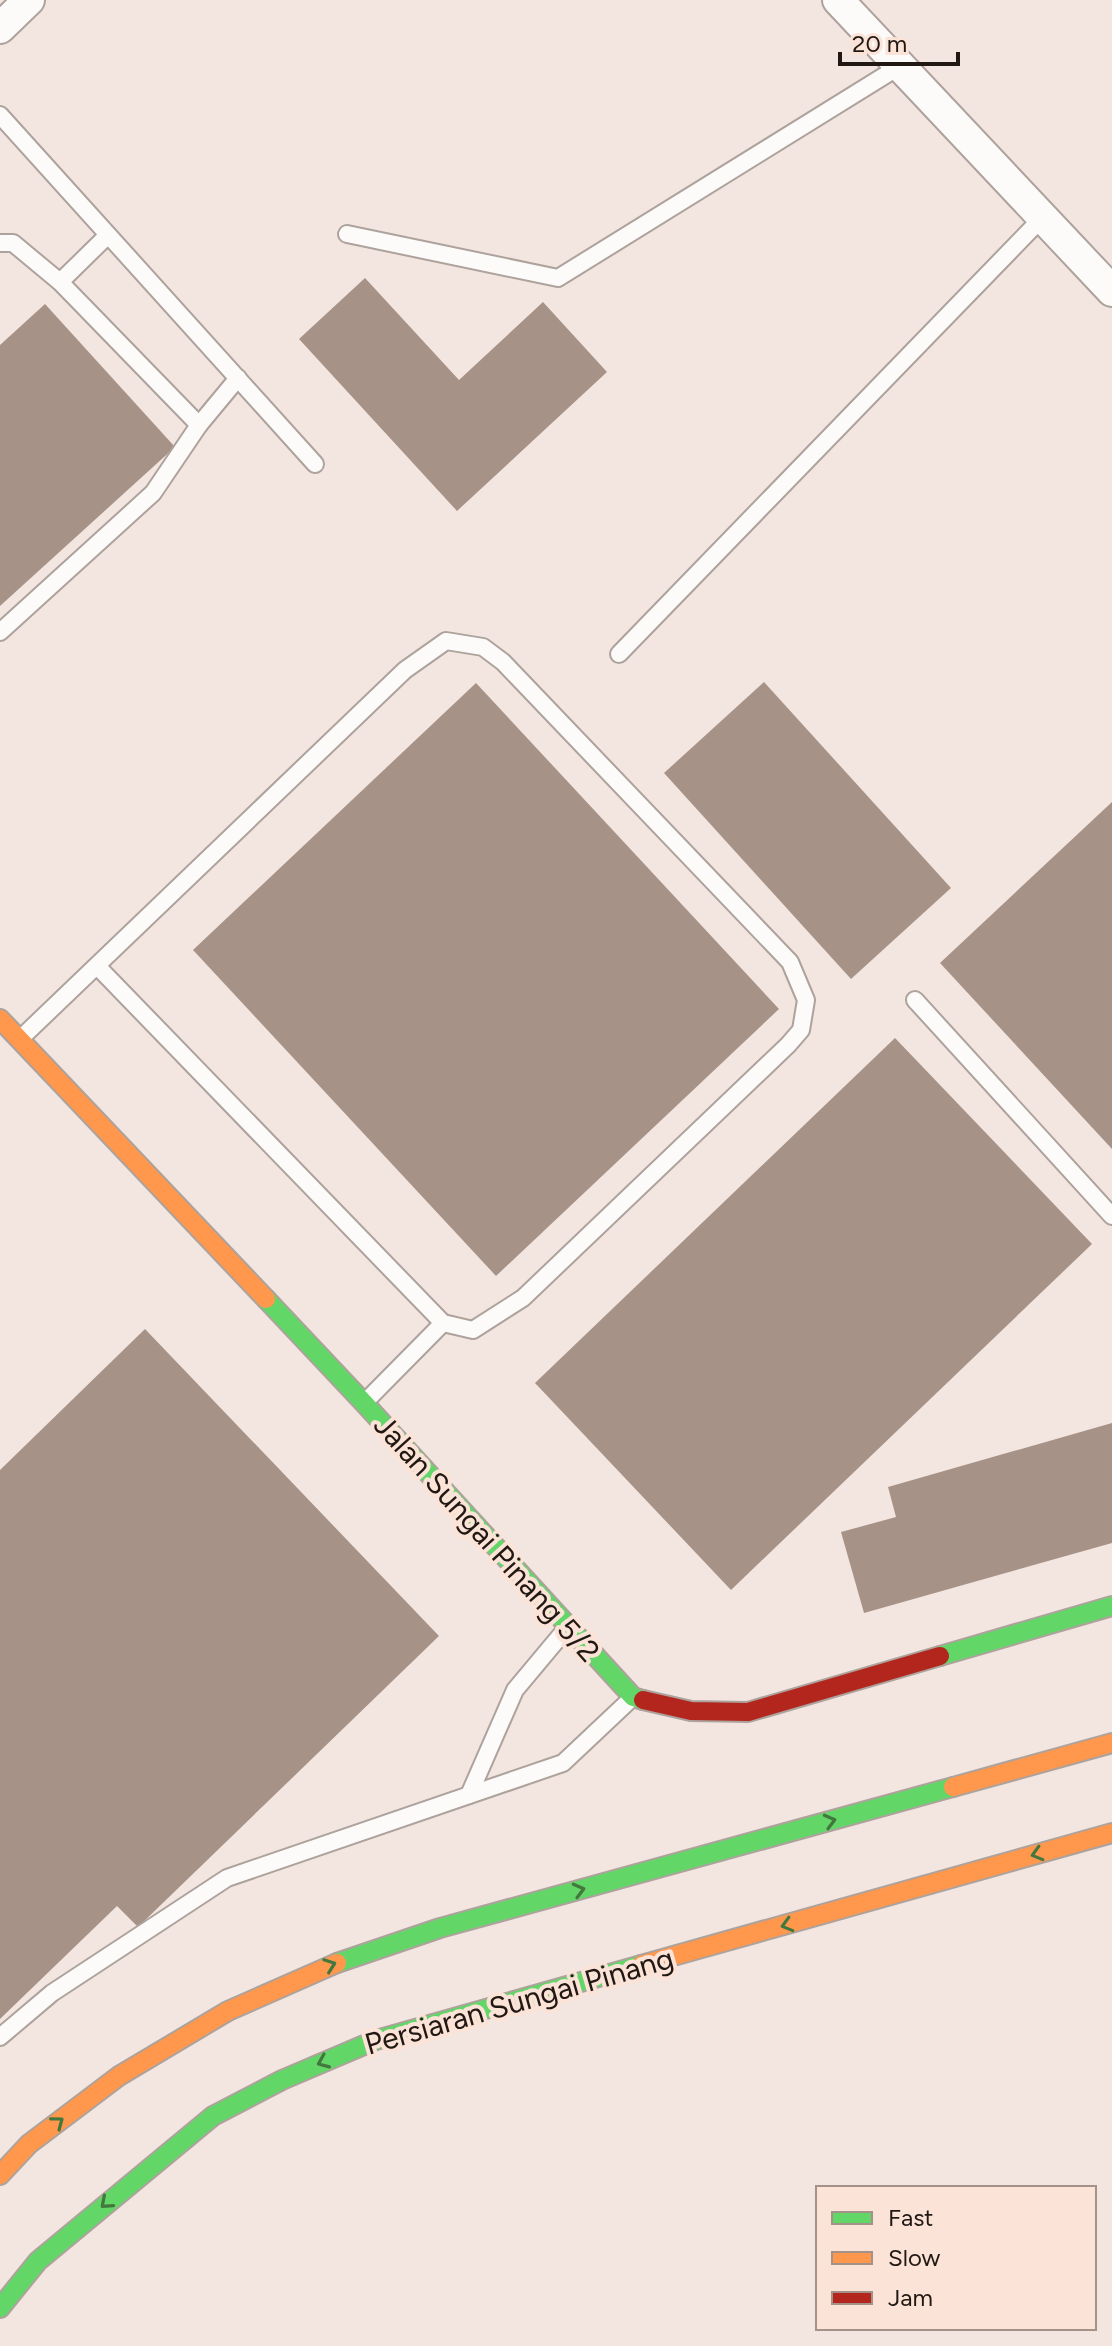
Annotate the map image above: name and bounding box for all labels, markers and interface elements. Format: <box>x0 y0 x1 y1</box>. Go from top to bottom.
scale bar <box>840 16 958 66</box>
text: 20 m <box>852 29 907 58</box>
street label: Jalan Sungai Pinang 5/2 <box>366 1407 608 1669</box>
one-way arrow <box>822 1814 836 1830</box>
one-way arrow <box>1030 1845 1044 1862</box>
one-way arrow <box>571 1883 585 1899</box>
one-way arrow <box>780 1915 794 1932</box>
street label: Persiaran Sungai Pinang <box>360 1939 678 2063</box>
one-way arrow <box>322 1958 336 1975</box>
one-way arrow <box>317 2053 331 2069</box>
one-way arrow <box>49 2118 63 2132</box>
legend <box>816 2186 1096 2330</box>
one-way arrow <box>101 2193 116 2208</box>
text: Fast <box>888 2203 933 2232</box>
text: Slow <box>888 2243 941 2272</box>
text: Jam <box>888 2283 933 2312</box>

